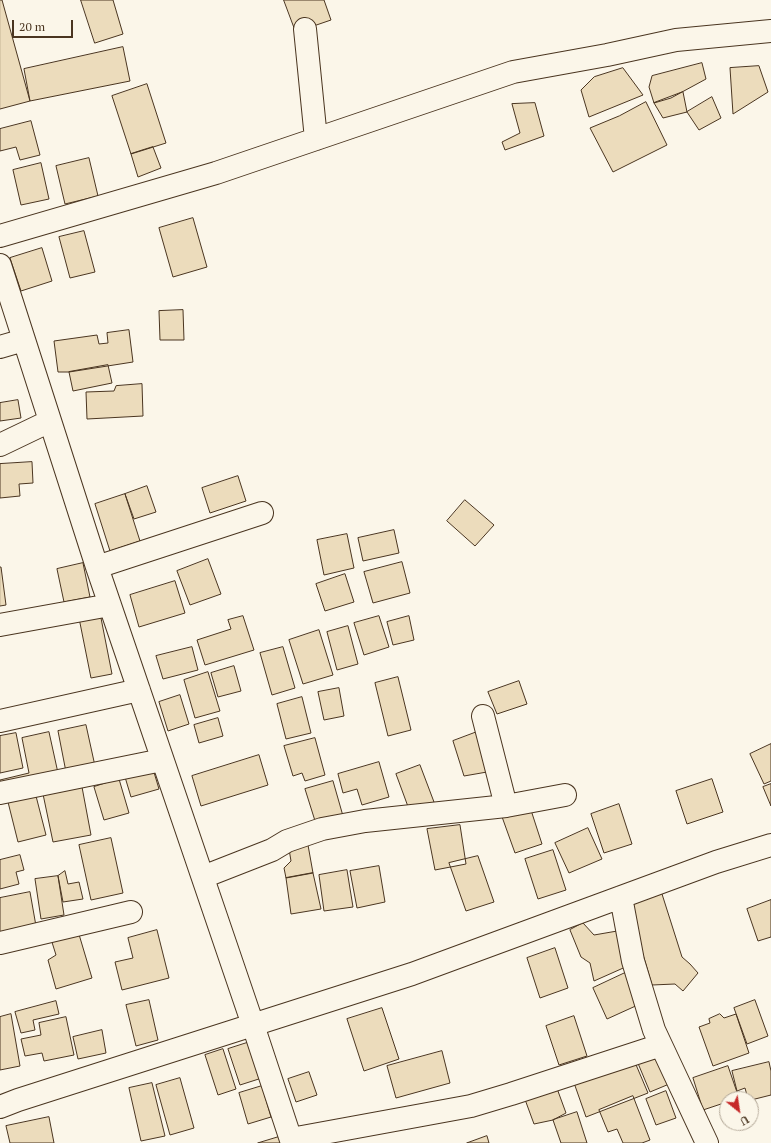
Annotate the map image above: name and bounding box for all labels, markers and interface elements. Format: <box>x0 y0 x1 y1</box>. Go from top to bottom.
scale bar <box>14 12 75 38</box>
text: 20 m <box>19 19 45 34</box>
north arrow <box>719 1091 759 1131</box>
text: U <box>738 1112 751 1129</box>

